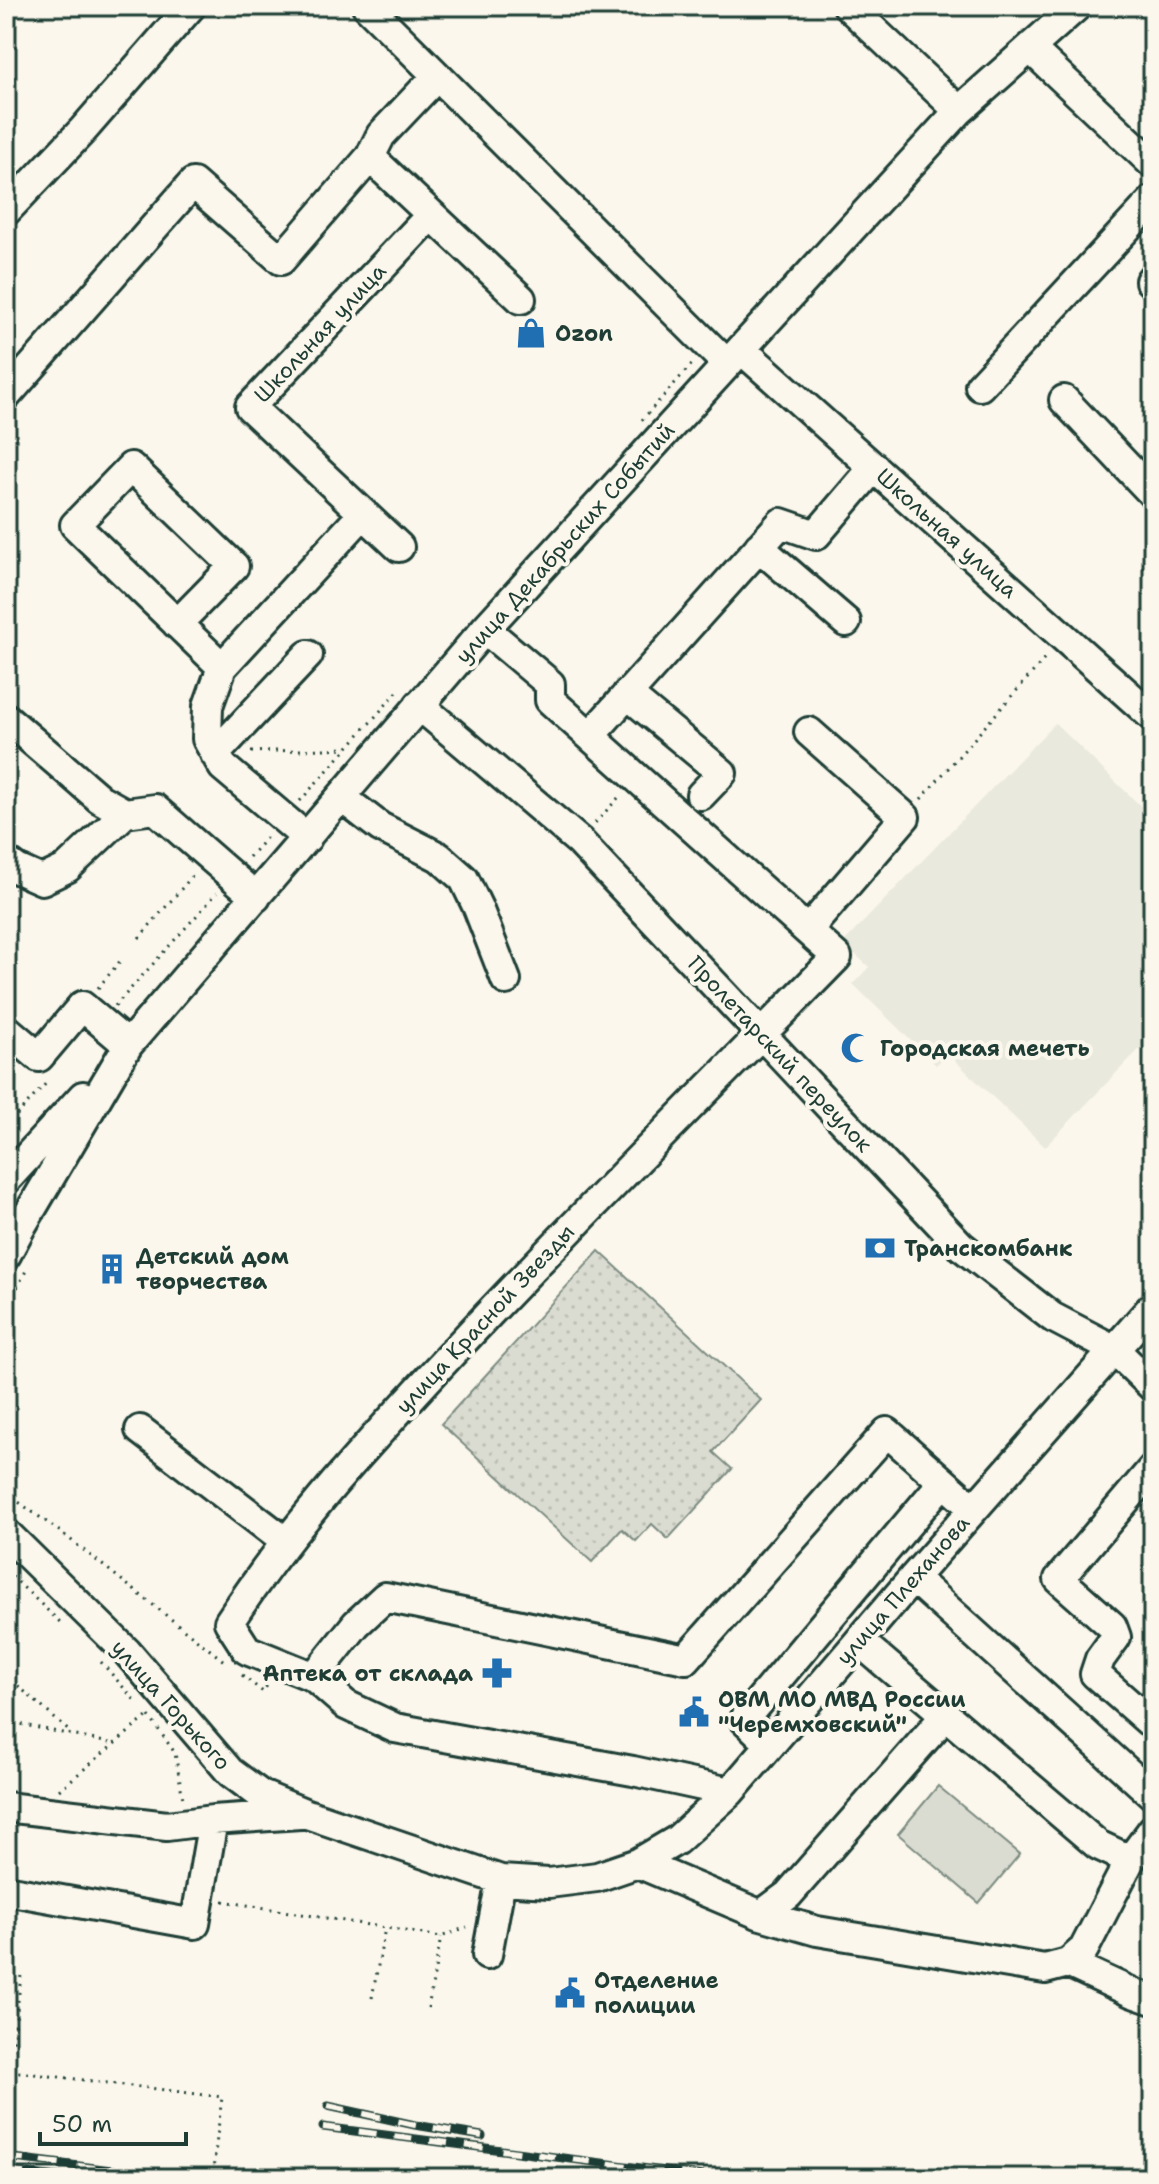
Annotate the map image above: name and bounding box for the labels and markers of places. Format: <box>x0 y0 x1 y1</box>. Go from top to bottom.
shop icon: Ozon <box>514 316 548 350</box>
place label: Ozon <box>555 319 613 348</box>
mosque icon: Городская мечеть <box>839 1031 873 1065</box>
place label: Городская мечеть <box>880 1034 1090 1063</box>
bank icon: Транскомбанк <box>863 1231 897 1265</box>
place label: Транскомбанк <box>904 1234 1073 1263</box>
place label: Детский дом творчества <box>136 1242 289 1296</box>
building icon: Детский дом творчества <box>95 1252 129 1286</box>
pharmacy icon: Аптека от склада <box>480 1656 514 1690</box>
place label: Аптека от склада <box>263 1659 473 1688</box>
place label: ОВМ МО МВД России "Черемховский" <box>718 1685 965 1739</box>
public building icon: ОВМ МО МВД России "Черемховский" <box>677 1695 711 1729</box>
place label: Отделение полиции <box>594 1966 719 2020</box>
public building icon: Отделение полиции <box>553 1976 587 2010</box>

